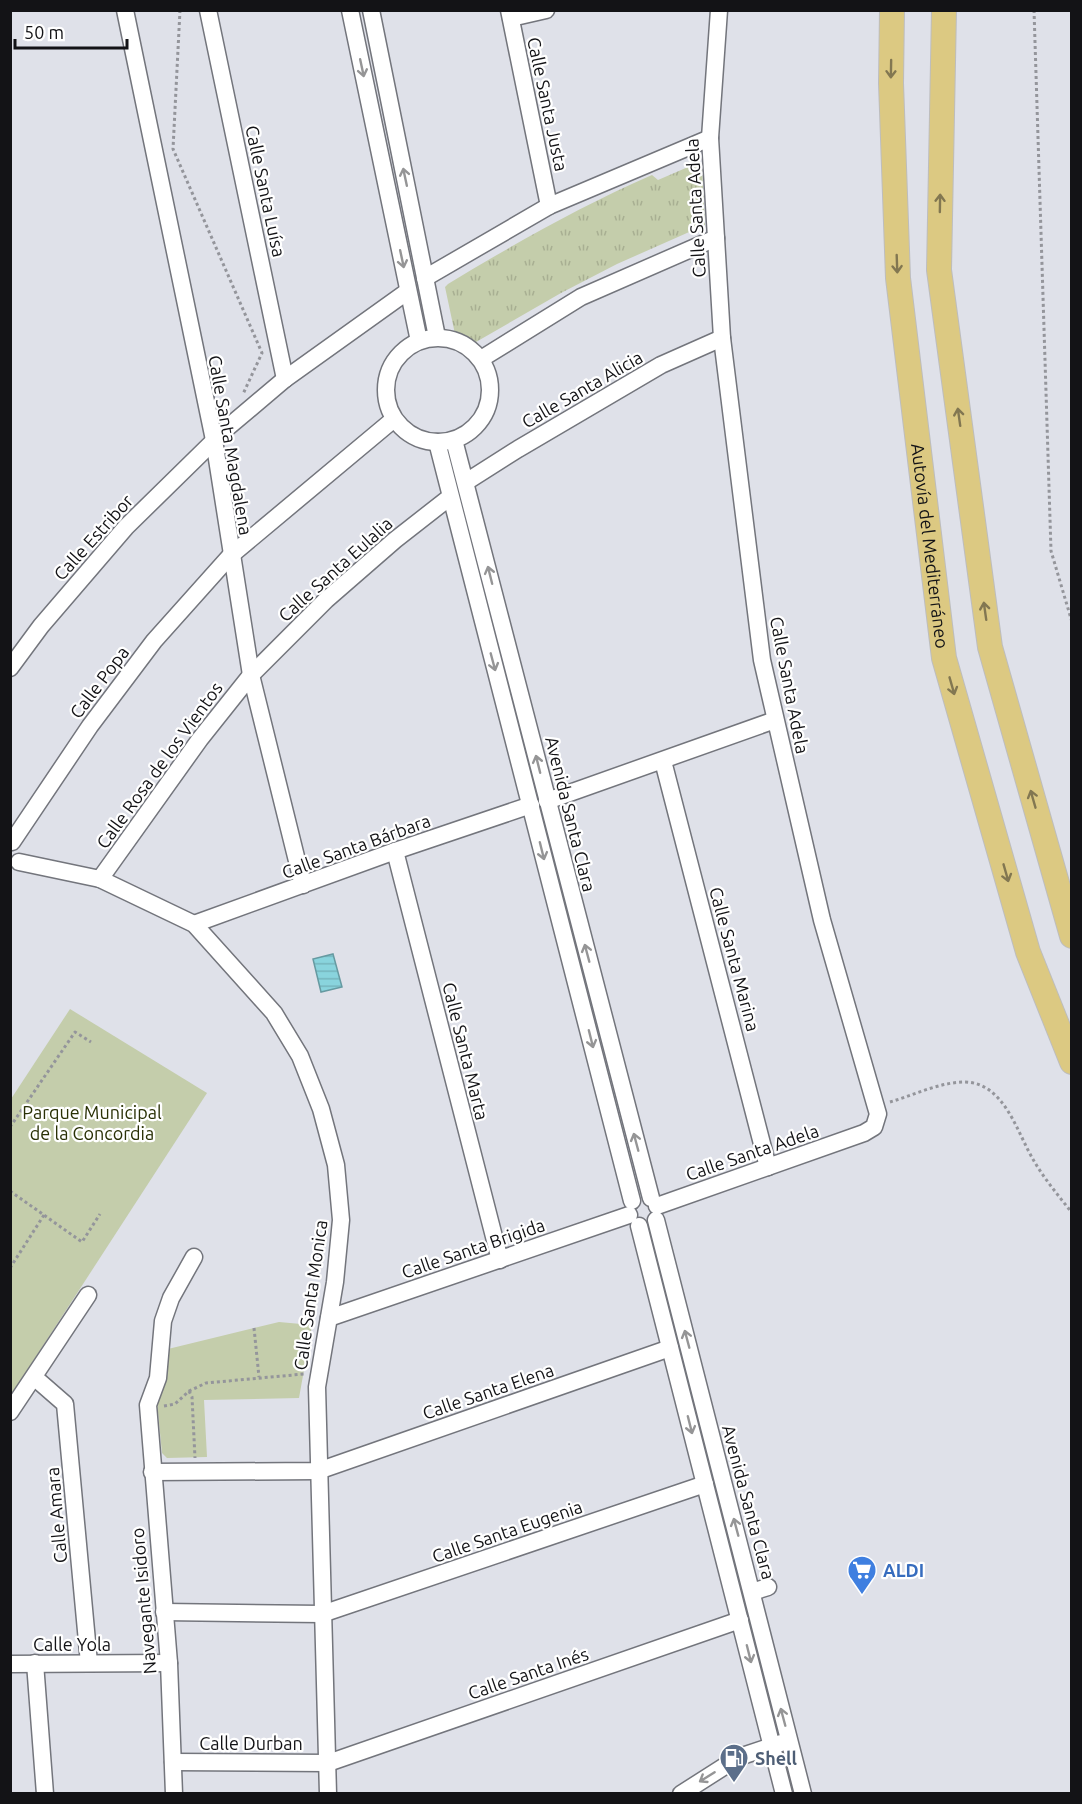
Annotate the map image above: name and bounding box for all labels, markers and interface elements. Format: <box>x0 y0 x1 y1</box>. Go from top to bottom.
scale bar <box>15 12 128 50</box>
text: 50 m <box>24 22 64 42</box>
street label: Calle Santa Justa <box>524 35 572 173</box>
one-way arrow <box>357 57 368 77</box>
one-way arrow <box>885 58 897 78</box>
street label: Calle Santa Luísa <box>242 123 290 259</box>
street label: Calle Santa Adela <box>681 138 709 278</box>
one-way arrow <box>399 168 410 187</box>
one-way arrow <box>935 193 946 213</box>
one-way arrow <box>396 249 408 268</box>
one-way arrow <box>892 253 903 273</box>
street label: Calle Santa Alicia <box>518 346 646 432</box>
street label: Calle Santa Magdalena <box>205 353 257 537</box>
one-way arrow <box>954 408 965 428</box>
street label: Autovía del Mediterráneo <box>908 442 953 650</box>
street label: Calle Estribor <box>49 490 137 584</box>
street label: Calle Santa Eulalia <box>274 513 396 625</box>
one-way arrow <box>483 566 495 585</box>
one-way arrow <box>980 601 991 621</box>
street label: Calle Santa Adela <box>767 615 813 755</box>
street label: Calle Popa <box>66 642 132 722</box>
one-way arrow <box>488 652 499 671</box>
one-way arrow <box>947 676 958 695</box>
street label: Calle Rosa de los Vientos <box>92 678 226 852</box>
street label: Avenida Santa Clara <box>542 734 600 894</box>
one-way arrow <box>531 755 543 774</box>
one-way arrow <box>1027 790 1038 809</box>
street label: Calle Santa Bárbara <box>279 810 433 882</box>
one-way arrow <box>537 841 549 860</box>
one-way arrow <box>1001 863 1012 882</box>
street label: Calle Santa Marina <box>706 885 764 1033</box>
one-way arrow <box>580 944 592 963</box>
street label: Calle Santa Marta <box>439 980 493 1122</box>
one-way arrow <box>585 1030 597 1049</box>
park label: Parque Municipal de la Concordia <box>22 1102 162 1143</box>
street label: Calle Santa Adela <box>683 1120 821 1184</box>
one-way arrow <box>630 1132 641 1151</box>
street label: Calle Santa Brigida <box>399 1214 547 1282</box>
street label: Calle Santa Monica <box>290 1219 330 1371</box>
one-way arrow <box>680 1329 692 1348</box>
street label: Calle Santa Elena <box>420 1359 556 1423</box>
one-way arrow <box>684 1415 696 1434</box>
street label: Avenida Santa Clara <box>719 1423 779 1581</box>
street label: Calle Amara <box>42 1466 70 1564</box>
street label: Calle Santa Eugenia <box>429 1496 585 1566</box>
one-way arrow <box>729 1518 741 1537</box>
street label: Navegante Isidoro <box>127 1527 159 1675</box>
supermarket icon: ALDI <box>846 1554 878 1596</box>
place label: ALDI <box>883 1560 924 1580</box>
street label: Calle Yola <box>33 1634 111 1654</box>
street label: Calle Santa Inés <box>465 1643 591 1703</box>
one-way arrow <box>743 1644 755 1663</box>
one-way arrow <box>777 1707 789 1726</box>
street label: Calle Durban <box>199 1733 303 1753</box>
fuel station icon: Shell <box>718 1742 750 1784</box>
place label: Shell <box>755 1748 798 1768</box>
one-way arrow <box>699 1772 716 1784</box>

